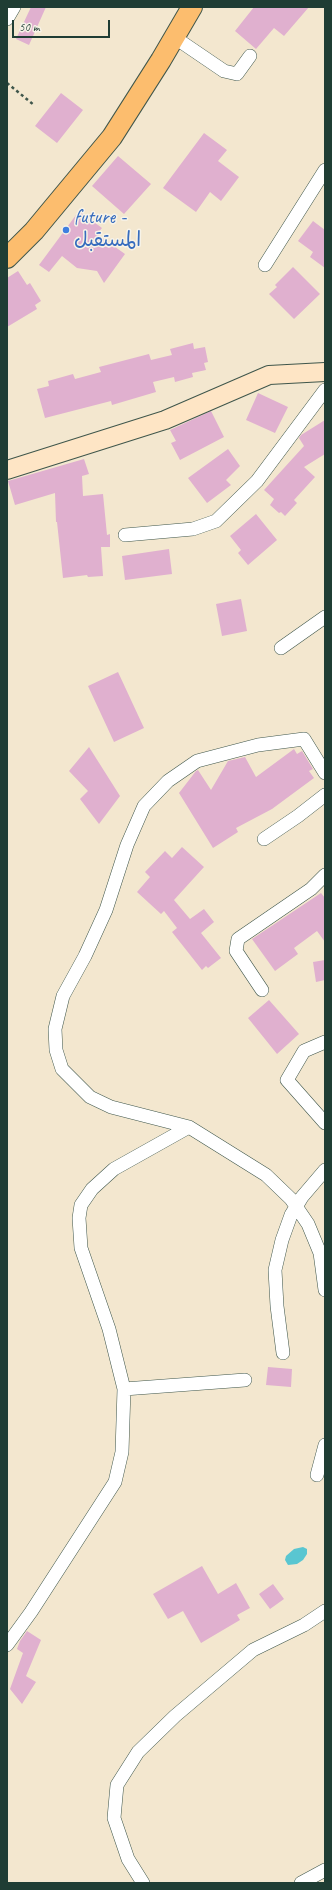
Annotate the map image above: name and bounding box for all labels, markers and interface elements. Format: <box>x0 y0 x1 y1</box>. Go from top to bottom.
scale bar <box>14 12 112 38</box>
text: 50 m <box>19 19 39 35</box>
place label: future - المستقبل <box>74 206 141 253</box>
marker: future - المستقبل <box>61 225 71 235</box>

